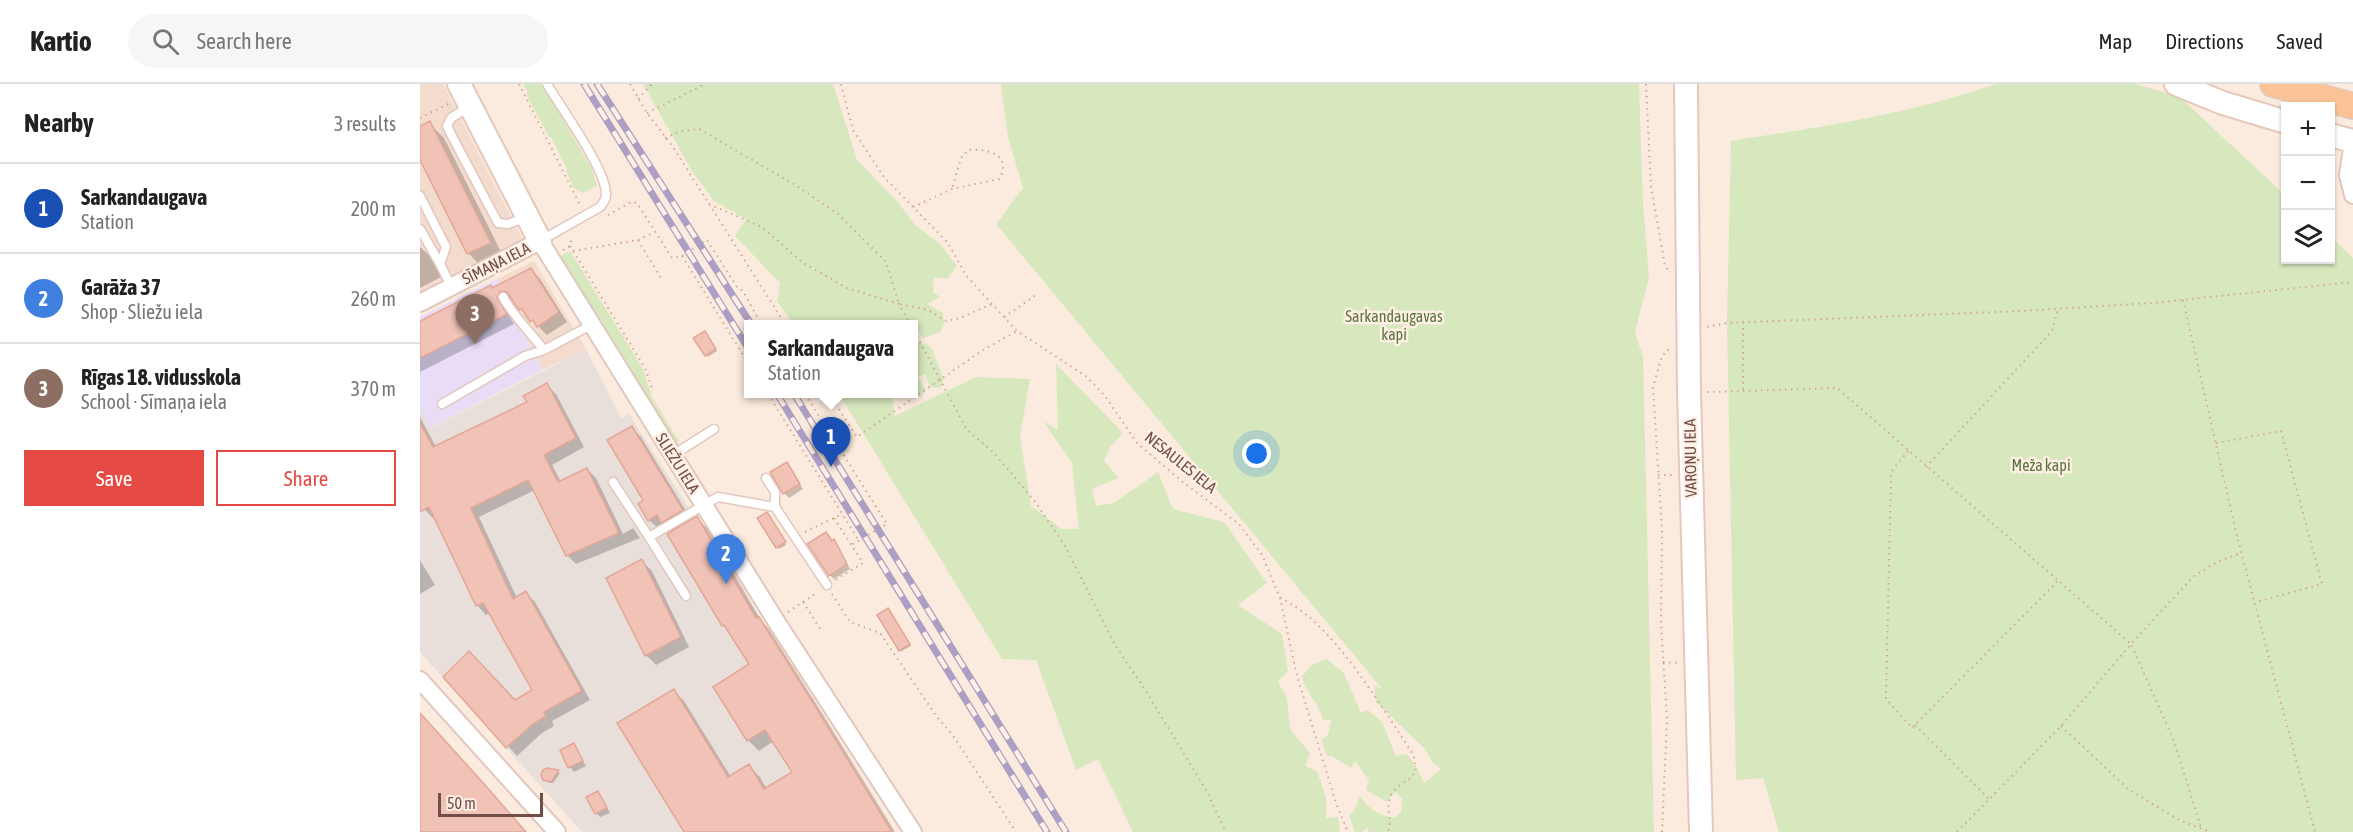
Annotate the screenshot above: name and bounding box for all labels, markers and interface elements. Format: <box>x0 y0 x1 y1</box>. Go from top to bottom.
search box <box>128 14 548 68</box>
text: Kartio <box>30 25 92 57</box>
icon: search <box>149 25 182 58</box>
text: Search here <box>197 28 292 54</box>
text: Map <box>2098 29 2132 53</box>
text: Directions <box>2165 29 2244 53</box>
text: Saved <box>2277 29 2323 53</box>
map controls <box>2281 102 2335 264</box>
button: + <box>2281 102 2335 156</box>
text: Nearby <box>24 108 94 138</box>
text: 3 results <box>334 112 396 135</box>
button: − <box>2281 156 2335 210</box>
text: Sarkandaugava <box>81 184 207 210</box>
text: 1 <box>39 197 48 220</box>
text: 200 m <box>351 197 396 220</box>
text: Station <box>81 210 134 233</box>
button: layers <box>2281 210 2335 264</box>
street label: SĪMAŅA IELA <box>459 238 534 289</box>
text: Garāža 37 <box>81 274 161 300</box>
text: 2 <box>39 287 48 310</box>
text: 260 m <box>351 287 396 310</box>
pin: 3 <box>456 294 494 344</box>
text: Shop · Sliežu iela <box>81 300 203 323</box>
park label: Sarkandaugavas kapi <box>1345 307 1443 344</box>
popup <box>744 320 918 398</box>
text: Sarkandaugava <box>768 335 894 361</box>
text: Station <box>768 361 821 384</box>
text: Rīgas 18. vidusskola <box>81 364 241 390</box>
text: 3 <box>39 377 48 400</box>
text: 370 m <box>351 377 396 400</box>
text: School · Sīmaņa iela <box>81 390 227 413</box>
pin: 1 <box>812 418 850 467</box>
street label: VAROŅU IELA <box>1680 418 1701 497</box>
street label: NESAULES IELA <box>1141 428 1221 497</box>
street label: SLIEŽU IELA <box>652 430 704 497</box>
your location <box>1242 439 1271 468</box>
button: Save <box>24 450 204 506</box>
button: Share <box>216 450 396 506</box>
park label: Meža kapi <box>2011 456 2071 475</box>
pin: 2 <box>706 534 746 584</box>
scale bar <box>438 790 543 818</box>
text: 50 m <box>447 794 476 812</box>

